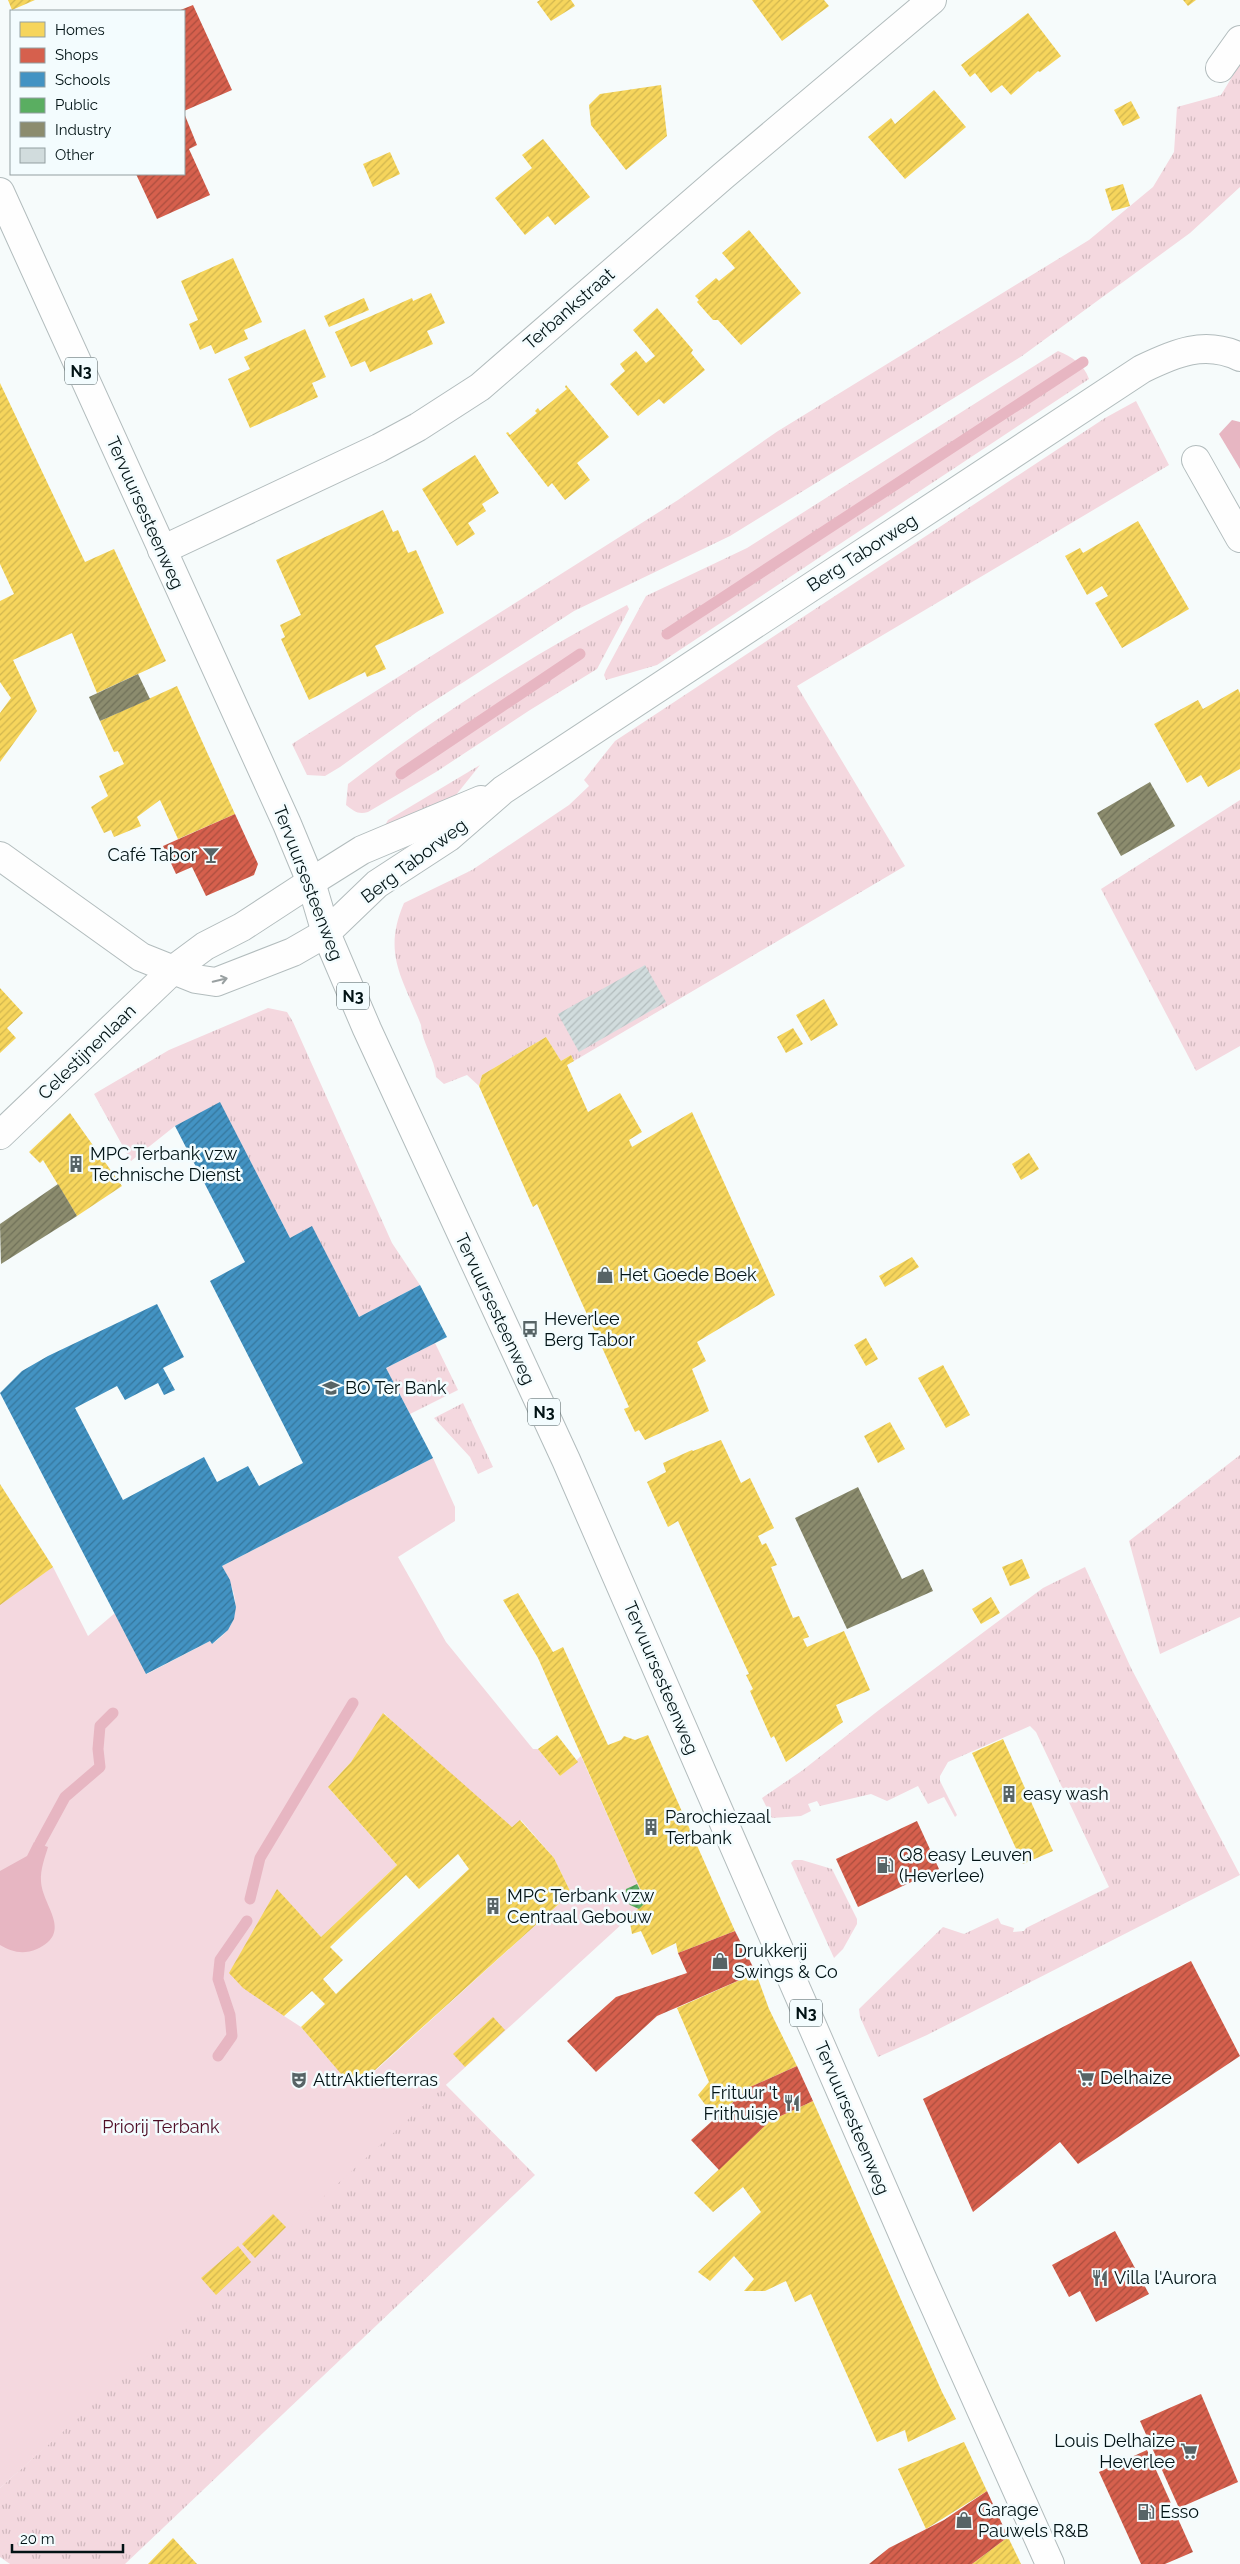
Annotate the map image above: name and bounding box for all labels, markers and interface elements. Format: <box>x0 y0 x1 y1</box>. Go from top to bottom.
legend <box>10 10 185 175</box>
text: Homes <box>55 21 105 39</box>
text: Shops <box>55 46 98 64</box>
text: Schools <box>55 71 110 89</box>
text: Public <box>55 96 98 114</box>
text: Industry <box>55 121 111 139</box>
text: Other <box>55 146 95 164</box>
street label: Terbankstraat <box>519 264 618 354</box>
road number: N3 <box>65 358 97 384</box>
street label: Tervuursesteenweg <box>102 433 188 592</box>
street label: Berg Taborweg <box>803 509 921 596</box>
street label: Tervuursesteenweg <box>269 802 348 963</box>
street label: Berg Taborweg <box>357 814 471 907</box>
place label: Café Tabor <box>108 844 198 865</box>
bar icon: Café Tabor <box>201 845 221 865</box>
one-way arrow <box>211 975 227 984</box>
road number: N3 <box>337 982 369 1009</box>
street label: Celestijnenlaan <box>33 1000 140 1104</box>
place label: MPC Terbank vzw Technische Dienst <box>90 1143 241 1185</box>
building icon: MPC Terbank vzw Technische Dienst <box>66 1154 86 1174</box>
street label: Tervuursesteenweg <box>451 1230 540 1388</box>
place label: Het Goede Boek <box>619 1264 757 1285</box>
shop icon: Het Goede Boek <box>595 1265 615 1285</box>
place label: Heverlee Berg Tabor <box>544 1308 636 1350</box>
bus stop icon: Heverlee Berg Tabor <box>520 1319 540 1339</box>
place label: BO Ter Bank <box>345 1377 447 1398</box>
school or university icon: BO Ter Bank <box>321 1378 341 1398</box>
road number: N3 <box>528 1398 560 1425</box>
street label: Tervuursesteenweg <box>620 1598 703 1758</box>
place label: easy wash <box>1023 1783 1109 1804</box>
building icon: easy wash <box>999 1784 1019 1804</box>
place label: Parochiezaal Terbank <box>665 1806 771 1848</box>
building icon: Parochiezaal Terbank <box>641 1817 661 1837</box>
place label: Q8 easy Leuven (Heverlee) <box>899 1844 1032 1886</box>
fuel station icon: Q8 easy Leuven (Heverlee) <box>875 1855 895 1875</box>
place label: MPC Terbank vzw Centraal Gebouw <box>507 1885 655 1927</box>
building icon: MPC Terbank vzw Centraal Gebouw <box>483 1896 503 1916</box>
place label: Drukkerij Swings & Co <box>734 1940 838 1982</box>
shop icon: Drukkerij Swings & Co <box>710 1951 730 1971</box>
road number: N3 <box>790 2000 822 2026</box>
street label: Tervuursesteenweg <box>811 2038 894 2198</box>
place label: Delhaize <box>1100 2067 1172 2088</box>
supermarket icon: Delhaize <box>1076 2068 1096 2088</box>
place label: AttrAktiefterras <box>313 2069 438 2090</box>
theatre icon: AttrAktiefterras <box>289 2070 309 2090</box>
place label: Frituur 't Frithuisje <box>703 2082 778 2124</box>
restaurant icon: Frituur 't Frithuisje <box>782 2093 802 2113</box>
park label: Priorij Terbank <box>102 2116 220 2137</box>
place label: Villa l'Aurora <box>1114 2267 1217 2288</box>
restaurant icon: Villa l'Aurora <box>1090 2268 1110 2288</box>
place label: Louis Delhaize Heverlee <box>1054 2430 1175 2472</box>
supermarket icon: Louis Delhaize Heverlee <box>1179 2441 1199 2461</box>
place label: Garage Pauwels R&B <box>978 2499 1088 2541</box>
place label: Esso <box>1160 2501 1199 2522</box>
fuel station icon: Esso <box>1136 2502 1156 2522</box>
shop icon: Garage Pauwels R&B <box>954 2510 974 2530</box>
scale bar <box>12 2522 124 2554</box>
text: 20 m <box>20 2530 55 2548</box>

